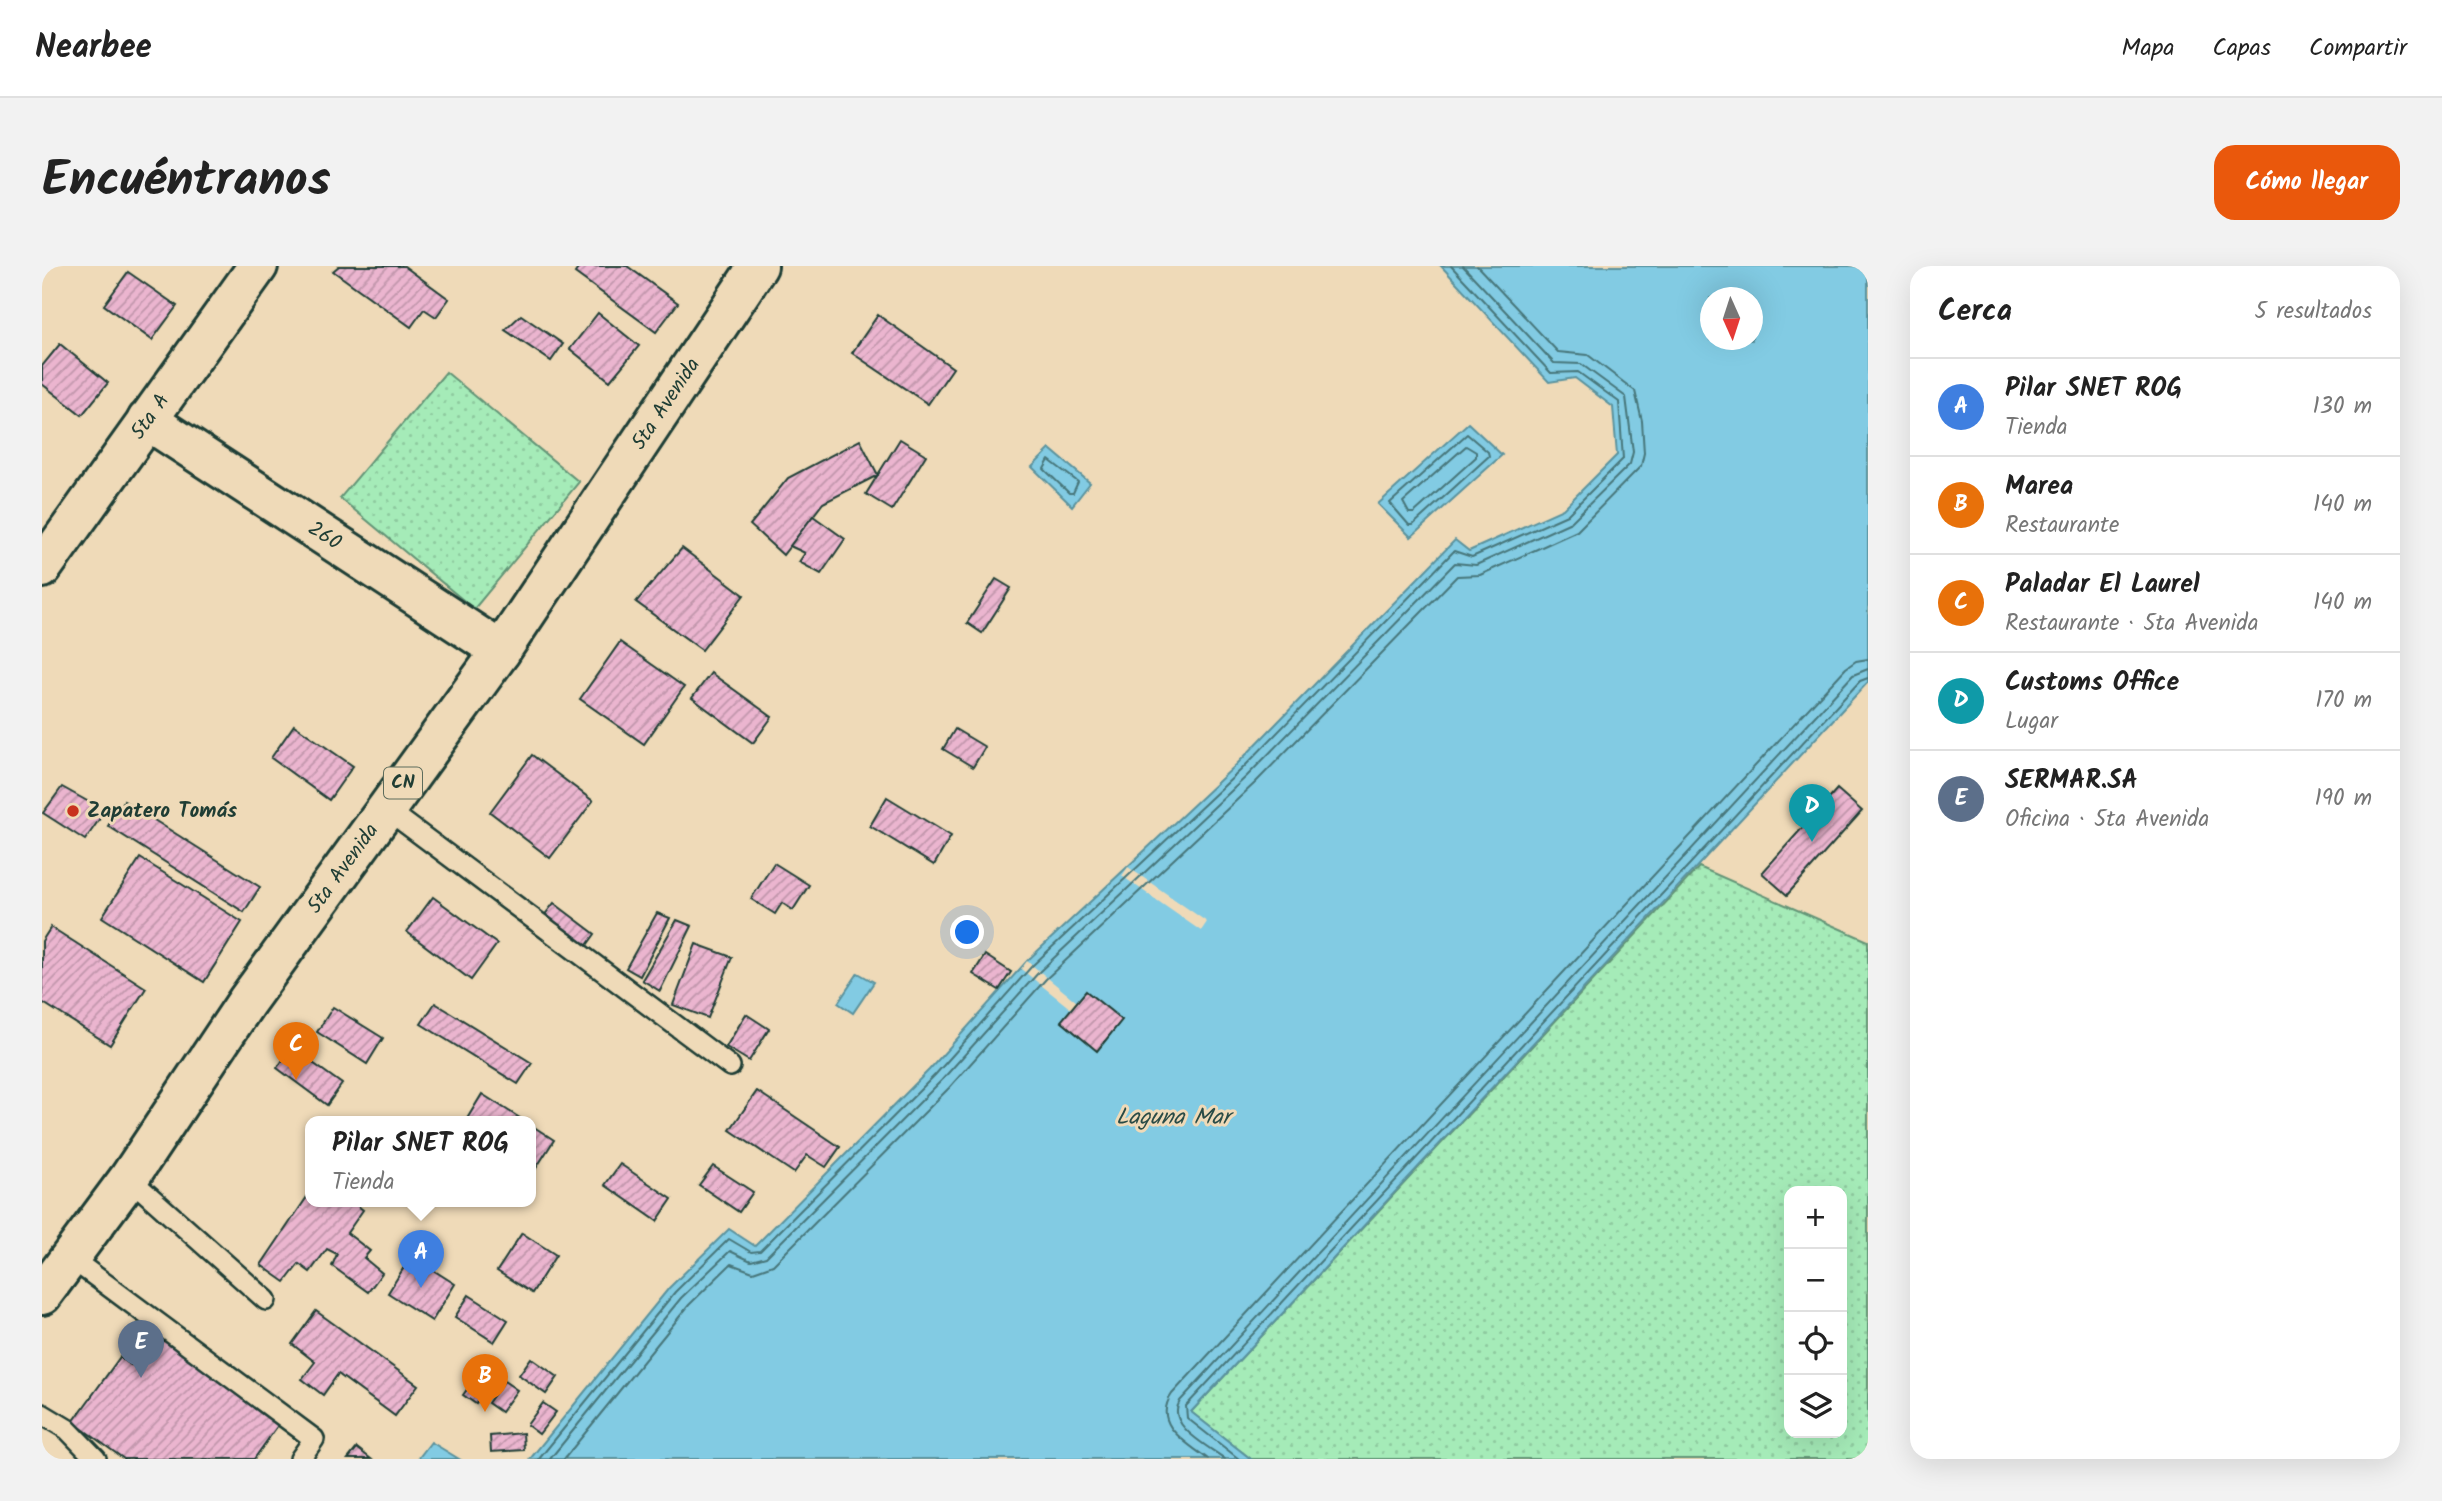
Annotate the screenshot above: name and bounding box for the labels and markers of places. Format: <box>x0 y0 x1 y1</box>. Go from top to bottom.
pin: D <box>1789 784 1835 842</box>
place label: Zapatero Tomás <box>87 795 237 828</box>
marker: Zapatero Tomás <box>65 803 81 819</box>
pin: C <box>273 1022 319 1080</box>
pin: A <box>398 1230 444 1288</box>
pin: E <box>118 1320 164 1378</box>
pin: B <box>462 1354 508 1412</box>

